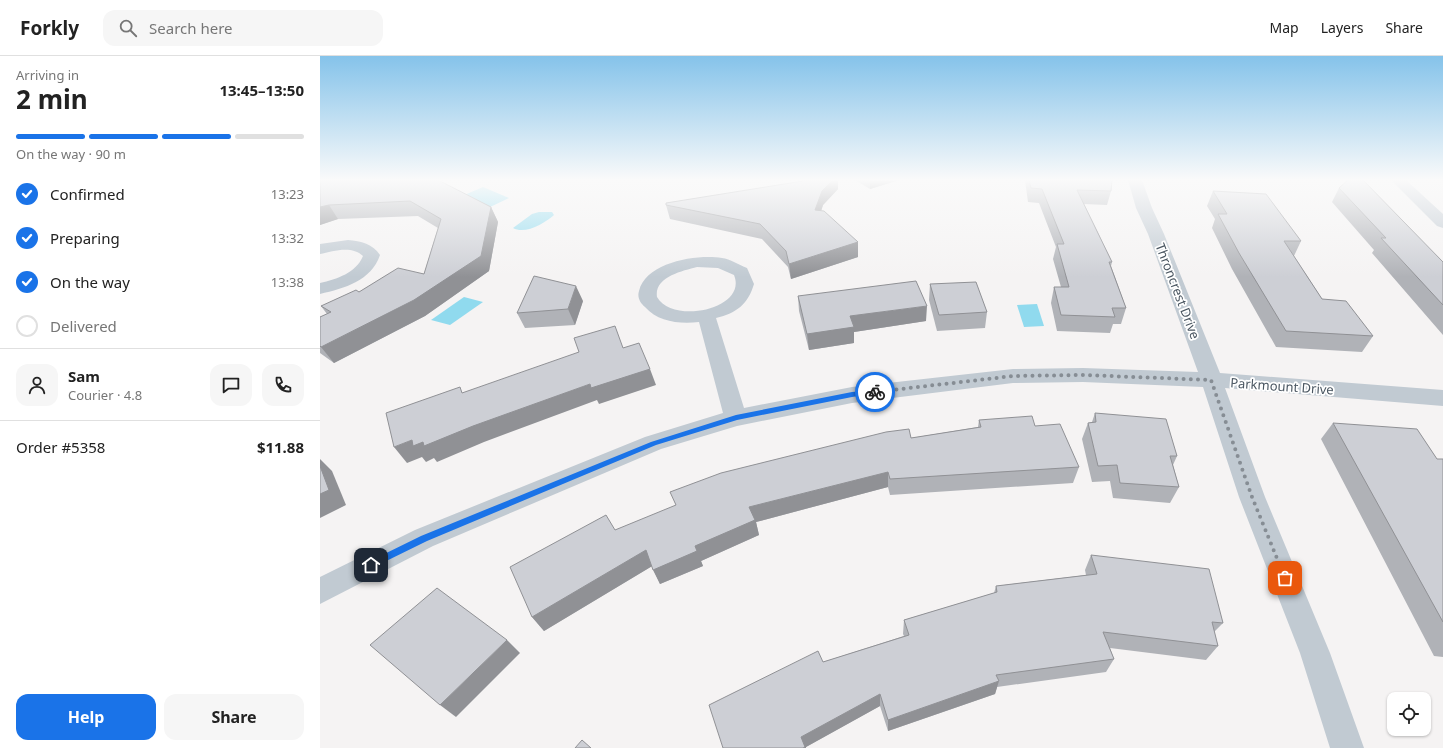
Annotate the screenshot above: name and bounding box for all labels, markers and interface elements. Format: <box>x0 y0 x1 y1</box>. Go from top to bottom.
search box <box>103 10 383 46</box>
text: Forkly <box>20 15 79 41</box>
icon: search <box>117 17 139 39</box>
text: Search here <box>149 18 233 38</box>
text: Map <box>1270 18 1299 37</box>
text: Layers <box>1321 18 1363 37</box>
text: Share <box>1385 18 1423 37</box>
text: Arriving in <box>16 66 79 84</box>
text: 13:45–13:50 <box>219 80 304 100</box>
text: 2 min <box>16 81 88 117</box>
text: On the way · 90 m <box>16 145 126 163</box>
icon: check <box>16 183 38 205</box>
text: Confirmed <box>50 184 125 204</box>
text: 13:23 <box>271 185 304 203</box>
icon: check <box>16 227 38 249</box>
text: Preparing <box>50 228 120 248</box>
text: 13:32 <box>271 229 304 247</box>
street label: Throncrest Drive <box>1151 240 1205 342</box>
icon: check <box>16 271 38 293</box>
text: On the way <box>50 272 130 292</box>
text: 13:38 <box>271 273 304 291</box>
text: Delivered <box>50 316 117 336</box>
button: person <box>16 364 58 406</box>
button: chat <box>210 364 252 406</box>
button: phone <box>262 364 304 406</box>
text: Sam <box>68 366 100 386</box>
courier <box>855 372 895 412</box>
street label: Parkmount Drive <box>1230 373 1334 399</box>
icon: bike <box>864 381 886 403</box>
text: Courier · 4.8 <box>68 386 142 404</box>
text: Order #5358 <box>16 437 105 457</box>
text: $11.88 <box>257 437 304 457</box>
pin <box>354 548 388 582</box>
icon: home <box>360 554 382 576</box>
pin <box>1268 561 1302 595</box>
icon: bag <box>1274 567 1296 589</box>
map controls <box>1387 692 1431 736</box>
button: locate <box>1387 692 1431 736</box>
button: Help <box>16 694 156 740</box>
button: Share <box>164 694 304 740</box>

